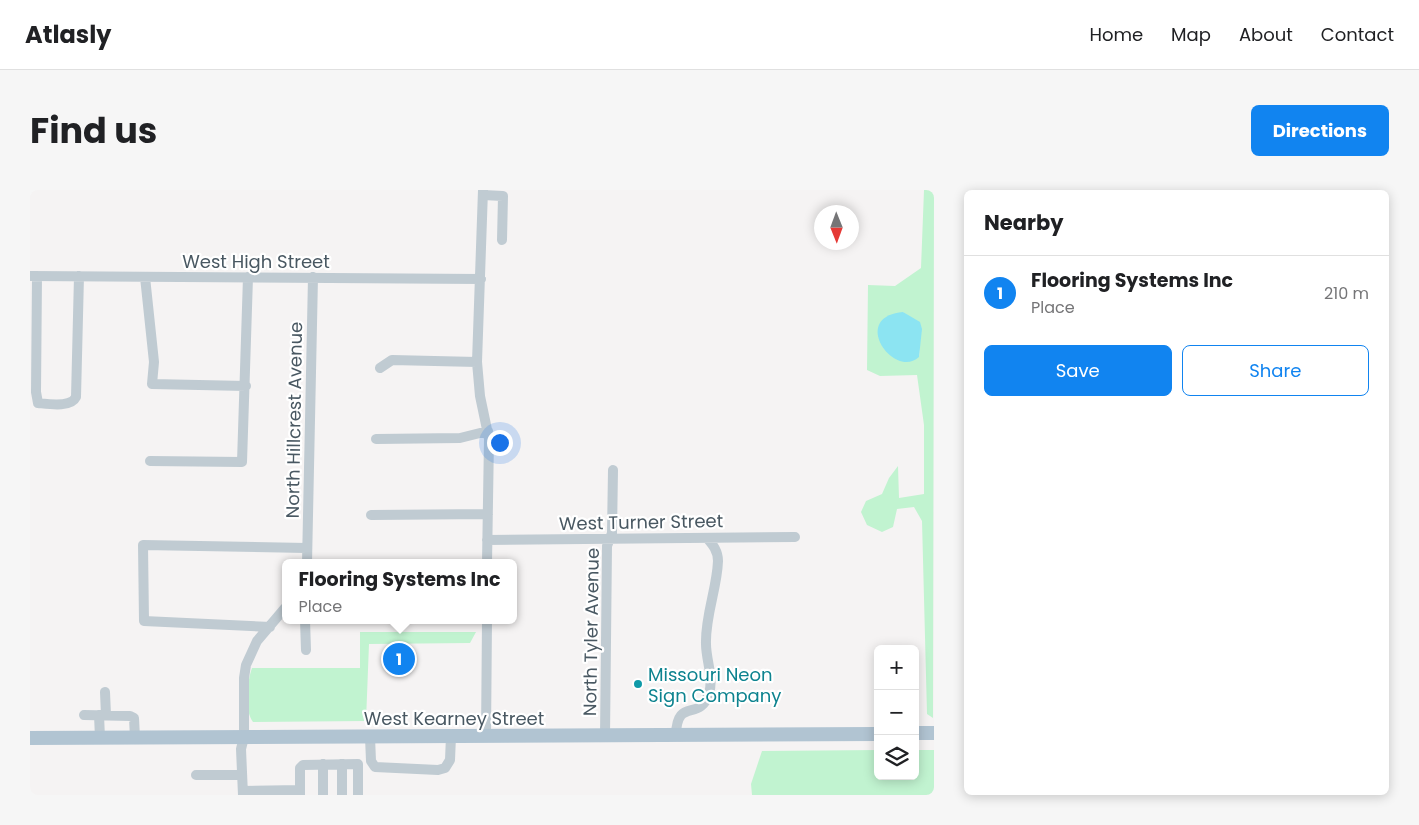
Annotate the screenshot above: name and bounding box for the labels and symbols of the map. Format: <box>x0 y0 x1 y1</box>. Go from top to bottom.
north arrow <box>814 205 859 250</box>
street label: West High Street <box>182 249 330 274</box>
street label: North Hillcrest Avenue <box>280 321 308 519</box>
your location <box>487 430 513 456</box>
street label: West Turner Street <box>559 508 723 536</box>
street label: North Tyler Avenue <box>577 548 605 716</box>
pin: 1 <box>383 640 415 678</box>
place label: Missouri Neon Sign Company <box>648 662 781 708</box>
marker: Missouri Neon Sign Company <box>632 678 644 690</box>
street label: West Kearney Street <box>364 706 544 731</box>

